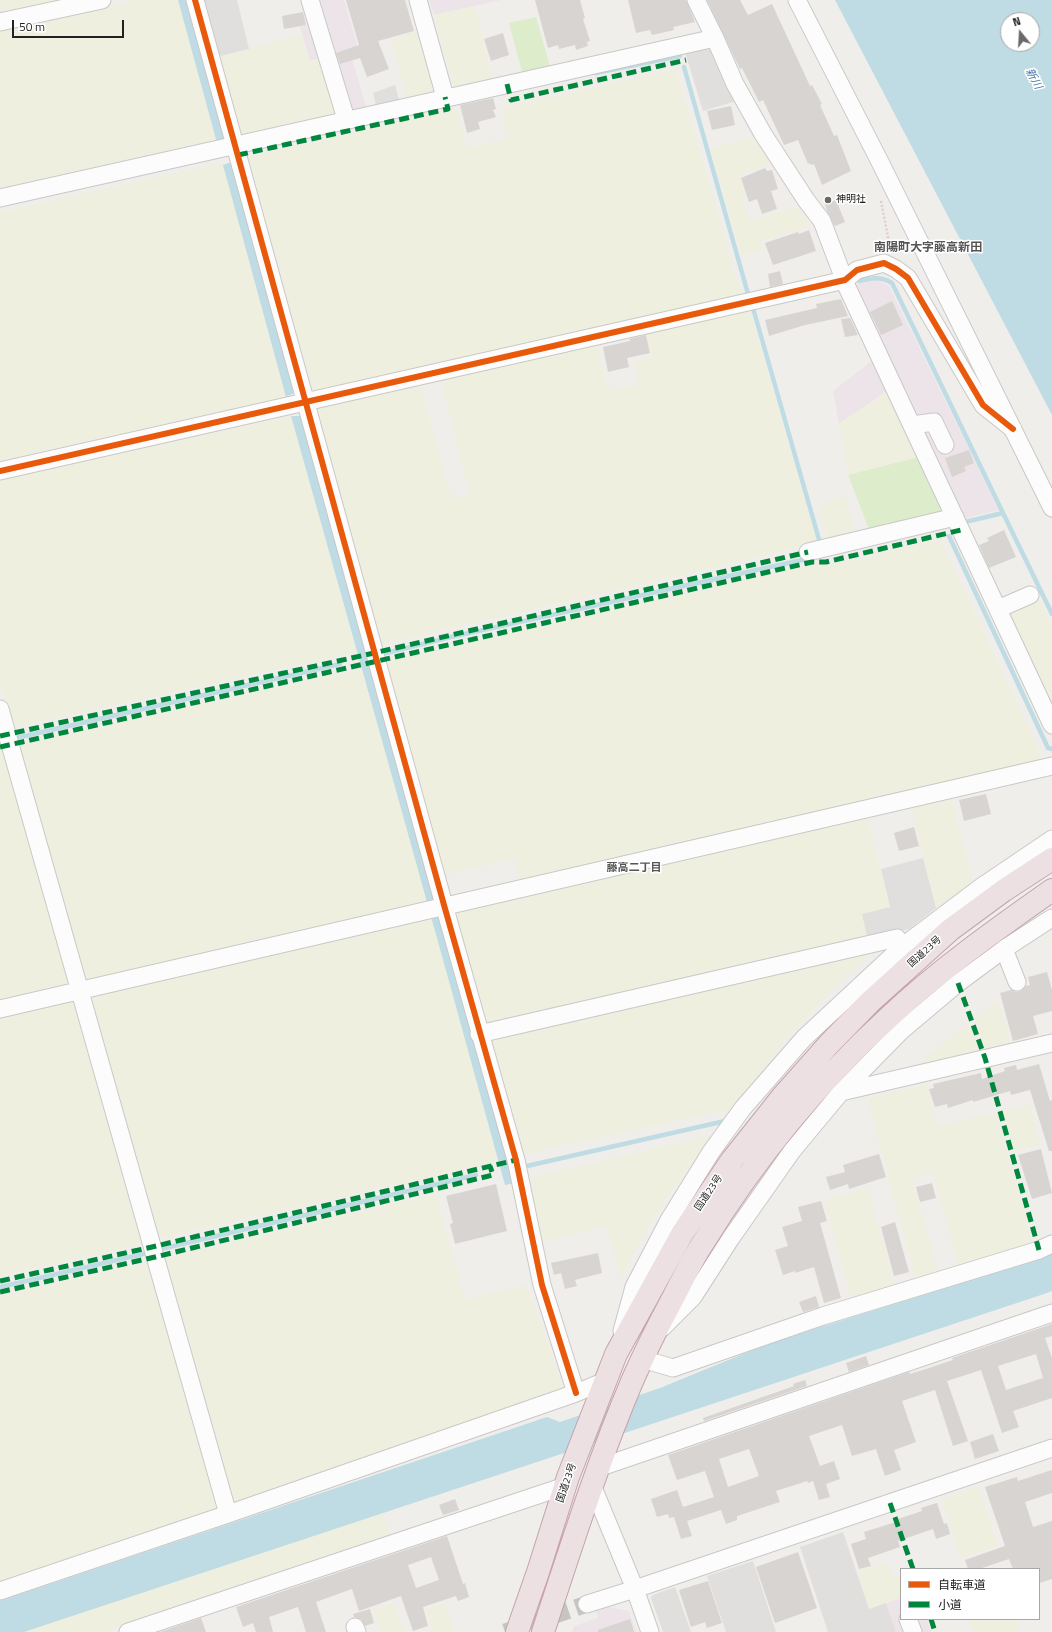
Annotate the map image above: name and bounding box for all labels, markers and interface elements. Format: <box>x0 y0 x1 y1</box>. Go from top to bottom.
scale bar <box>14 12 126 38</box>
north arrow <box>1000 12 1040 52</box>
text: N <box>1011 13 1023 30</box>
text: 50 m <box>19 17 45 36</box>
water label: 新川 <box>1022 66 1044 92</box>
place label: 神明社 <box>836 194 866 206</box>
marker: 神明社 <box>823 195 833 205</box>
district label: 南陽町大字藤高新田 <box>874 241 982 255</box>
district label: 藤高二丁目 <box>607 861 661 875</box>
street label: 国道23号 <box>906 934 944 970</box>
street label: 国道23号 <box>693 1173 725 1213</box>
street label: 国道23号 <box>555 1462 579 1504</box>
legend <box>900 1568 1040 1620</box>
text: 自転車道 <box>938 1575 986 1594</box>
text: 小道 <box>938 1595 962 1614</box>

